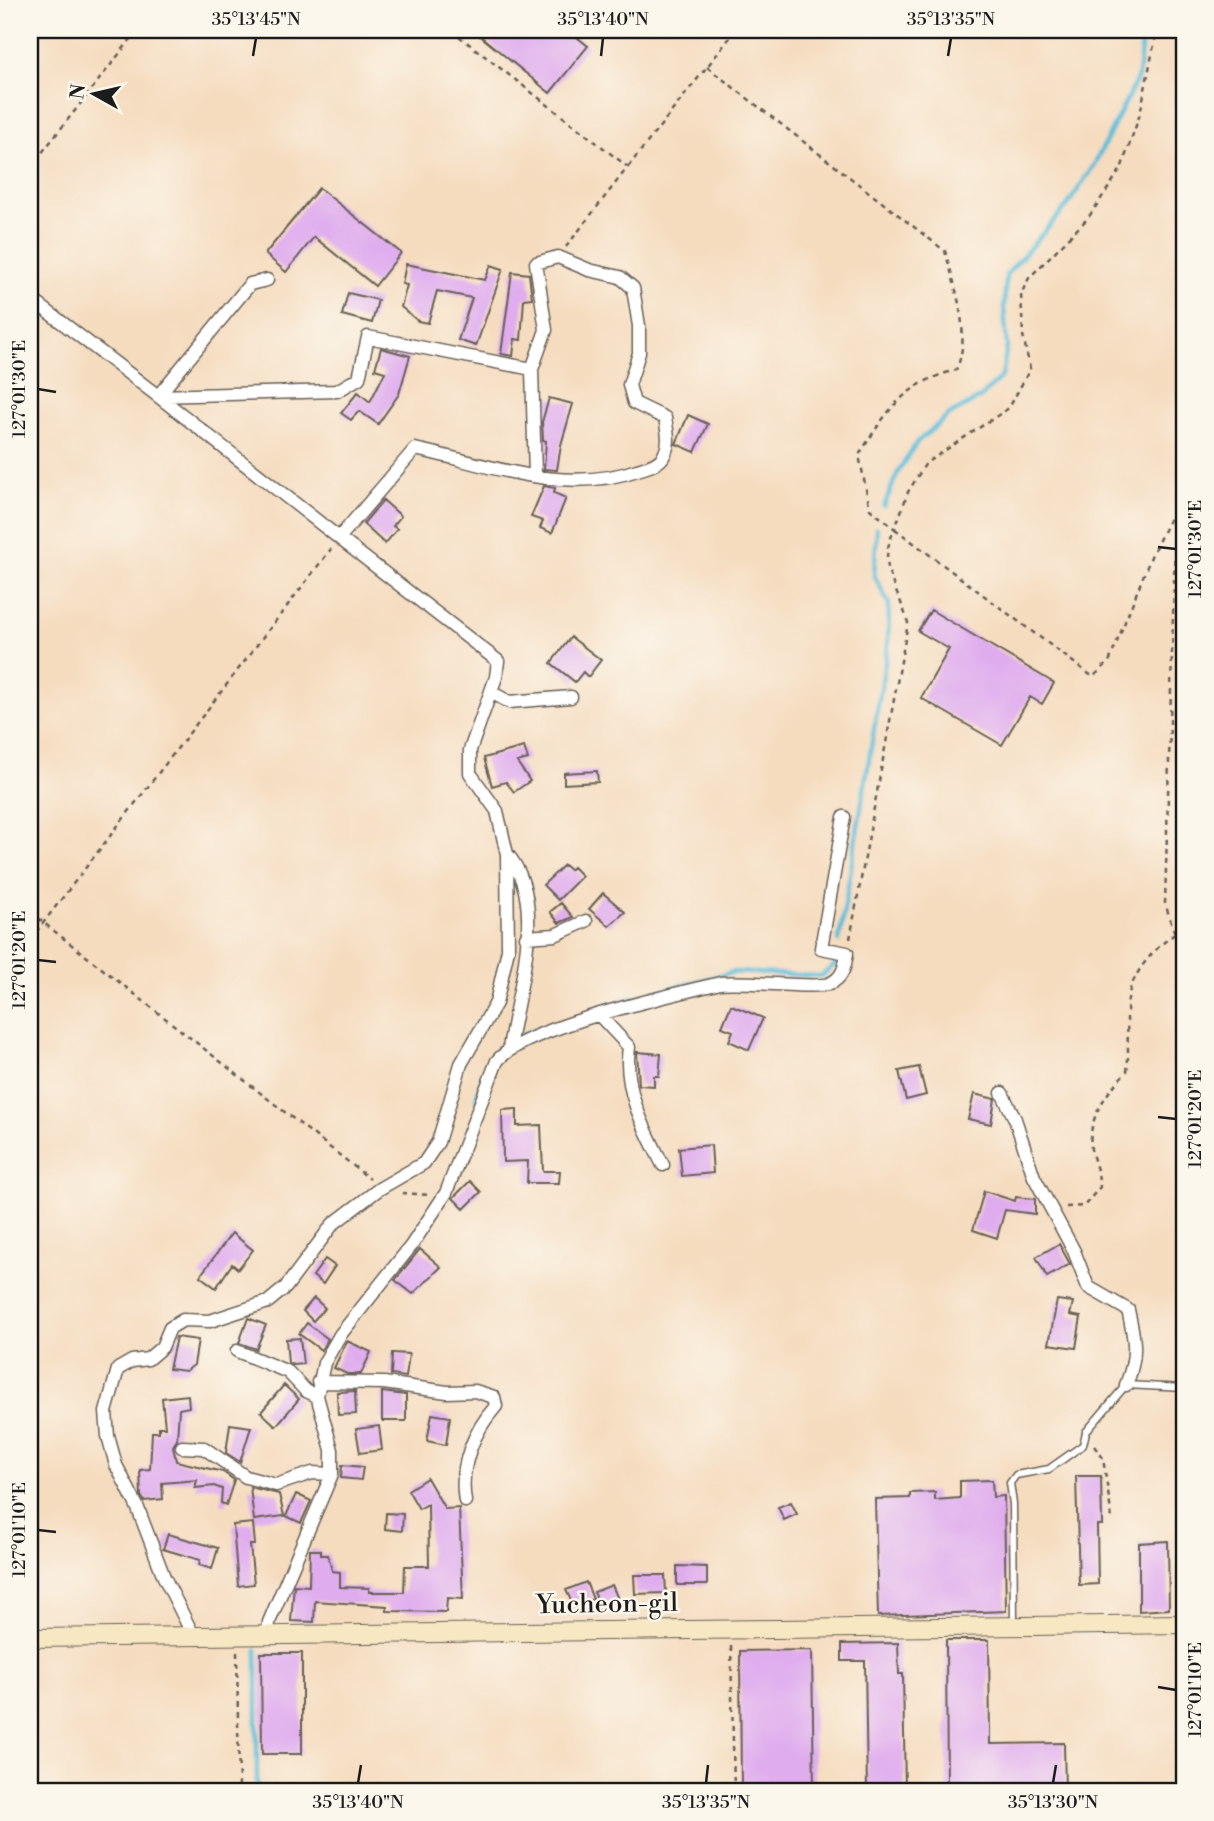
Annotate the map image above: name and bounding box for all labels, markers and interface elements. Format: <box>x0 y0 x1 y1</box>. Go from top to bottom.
text: 35°13'45"N <box>211 8 301 31</box>
text: 35°13'40"N <box>557 8 649 31</box>
text: 35°13'35"N <box>907 8 996 31</box>
north arrow <box>60 60 130 130</box>
text: N <box>65 83 91 101</box>
text: 127°01'30"E <box>8 340 31 438</box>
text: 127°01'30"E <box>1184 500 1207 598</box>
text: 127°01'20"E <box>8 911 31 1009</box>
text: 127°01'20"E <box>1184 1070 1207 1168</box>
text: 127°01'10"E <box>8 1482 31 1578</box>
street label: Yucheon-gil <box>534 1587 679 1621</box>
text: 127°01'10"E <box>1184 1642 1207 1738</box>
text: 35°13'40"N <box>312 1791 404 1814</box>
text: 35°13'35"N <box>662 1791 751 1814</box>
text: 35°13'30"N <box>1008 1791 1099 1814</box>

